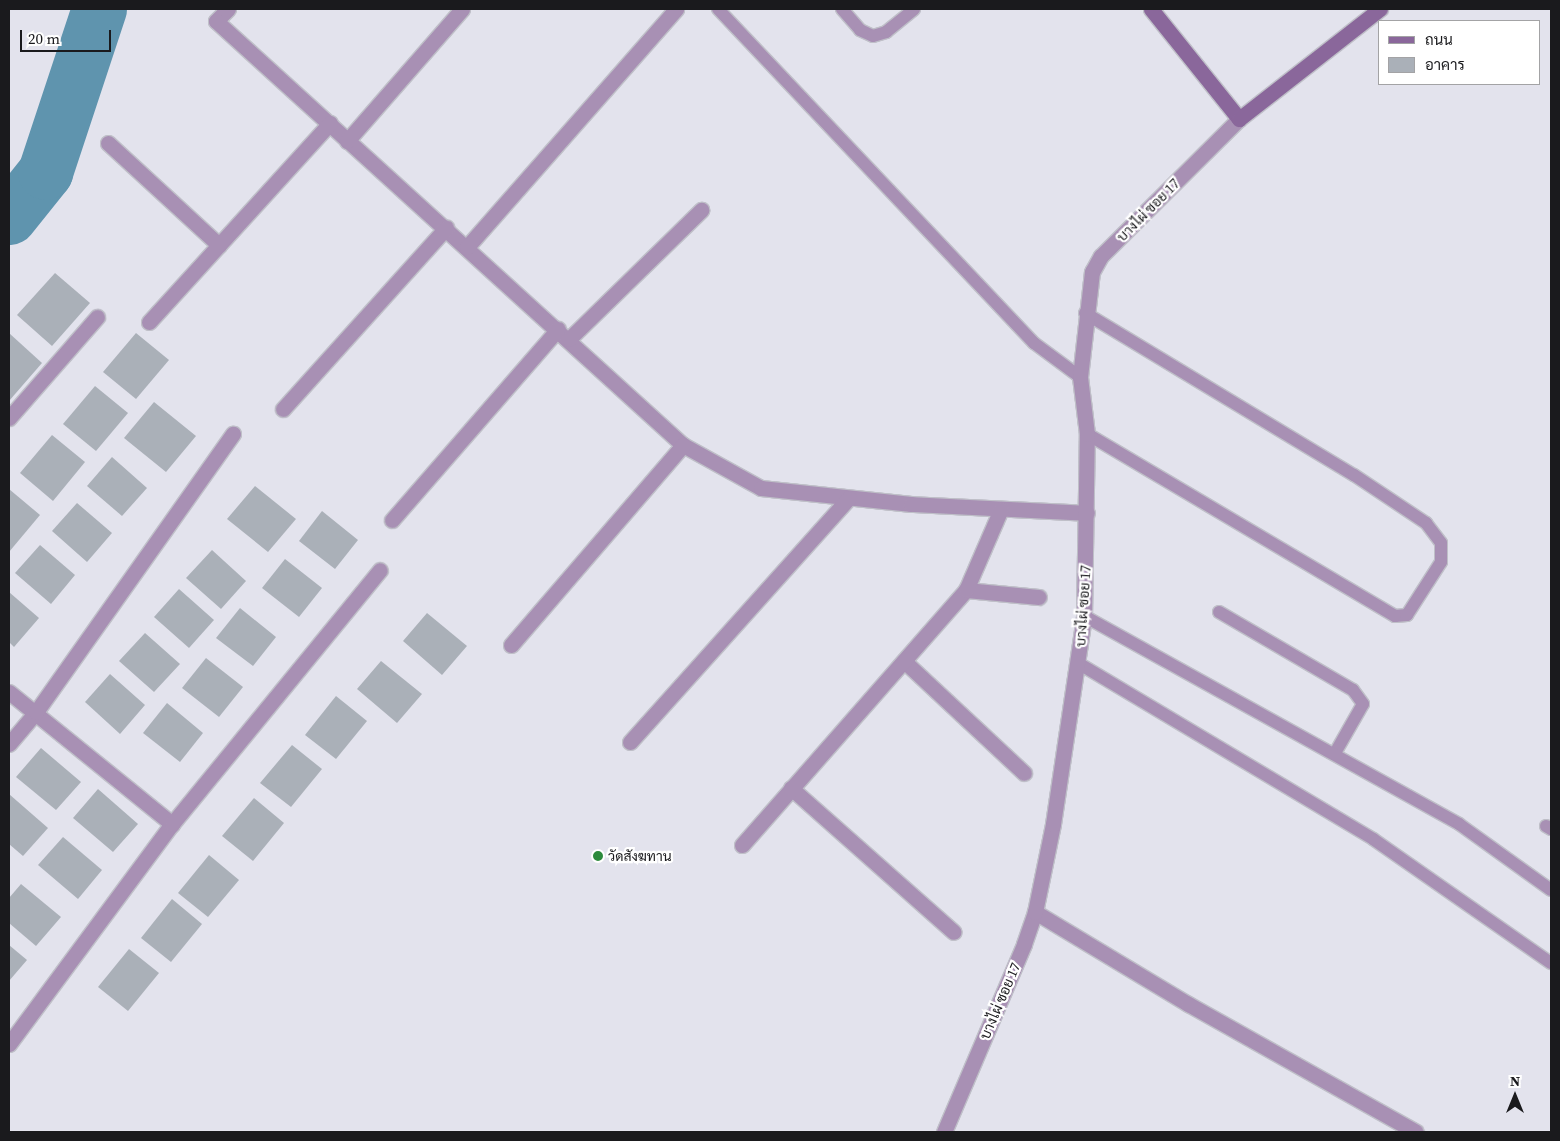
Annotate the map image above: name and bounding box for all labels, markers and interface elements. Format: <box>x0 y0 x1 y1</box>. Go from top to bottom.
scale bar <box>22 20 114 52</box>
legend <box>1378 20 1540 85</box>
text: 20 m <box>28 28 60 49</box>
text: ถนน <box>1425 29 1453 50</box>
text: อาคาร <box>1425 54 1465 75</box>
street label: บางไผ่ ซอย 17 <box>1113 175 1183 245</box>
street label: บางไผ่ ซอย 17 <box>1072 565 1094 647</box>
place label: วัดสังฆทาน <box>608 848 672 864</box>
marker: วัดสังฆทาน <box>592 850 604 862</box>
street label: บางไผ่ ซอย 17 <box>976 960 1024 1042</box>
north arrow <box>1490 1071 1540 1121</box>
text: N <box>1510 1071 1520 1091</box>

